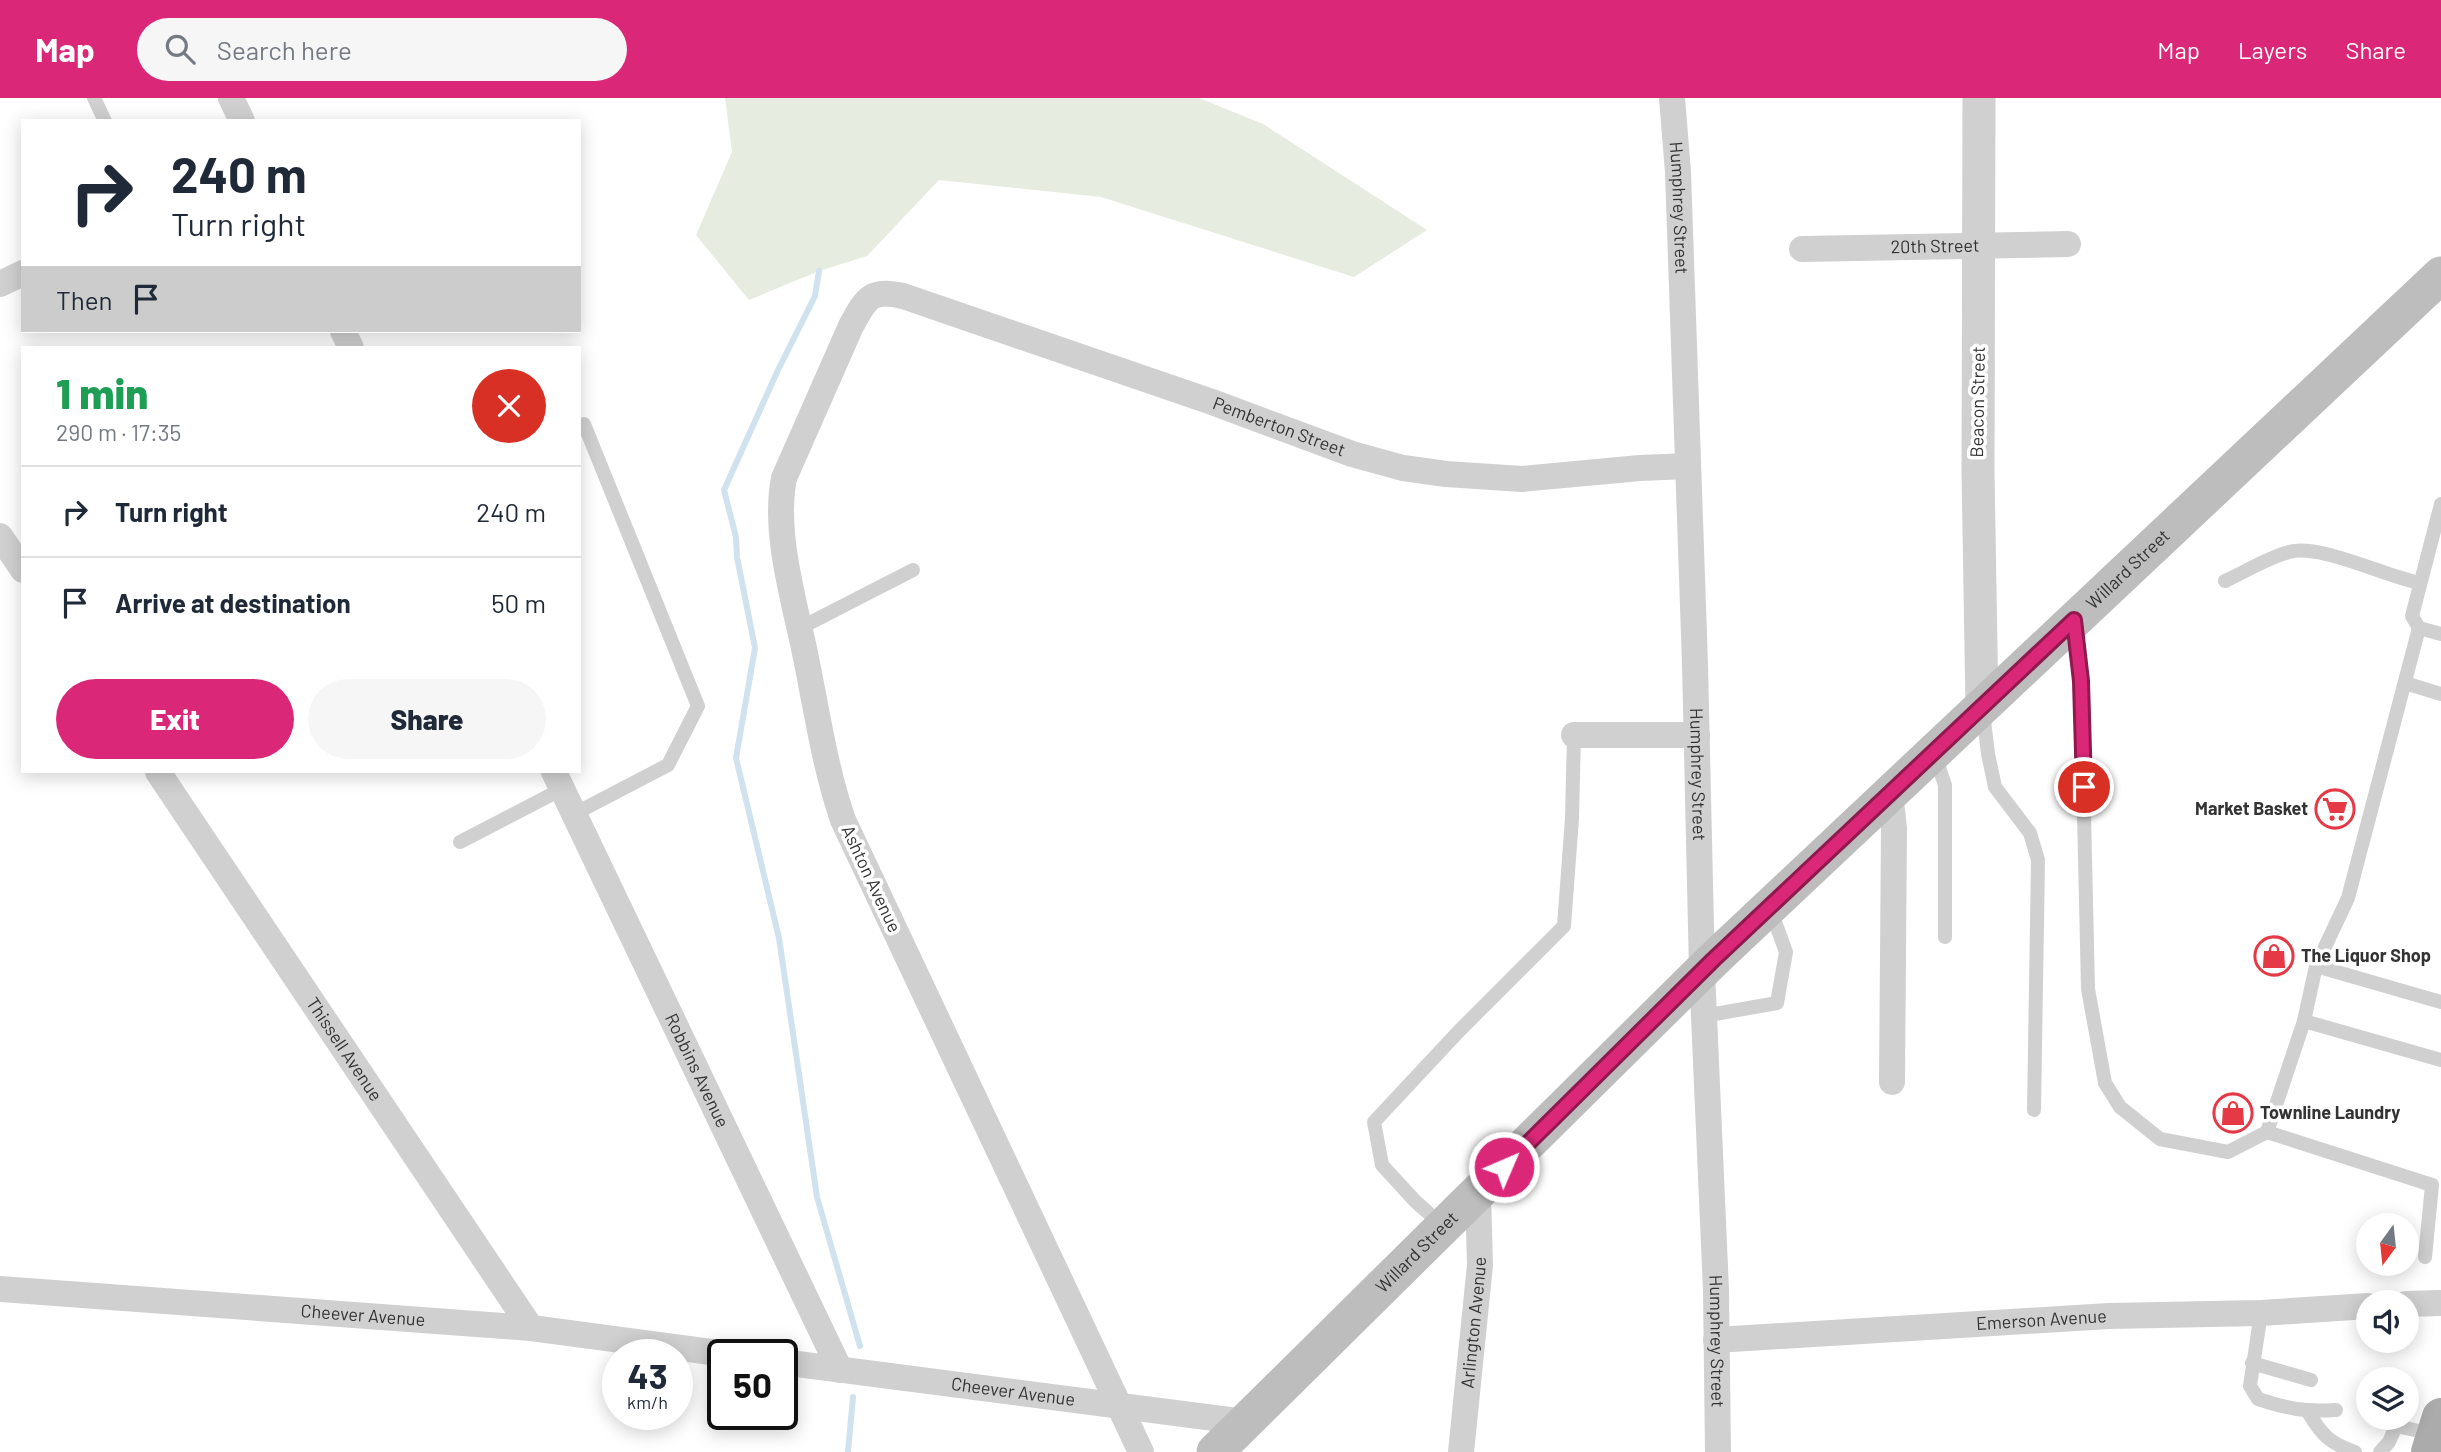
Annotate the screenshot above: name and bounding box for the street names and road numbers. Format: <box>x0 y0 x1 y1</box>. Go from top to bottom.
street label: Humphrey Street <box>1666 140 1694 274</box>
street label: 20th Street <box>1890 234 1980 257</box>
street label: Beacon Street <box>1965 346 1989 458</box>
street label: Pemberton Street <box>1210 391 1349 461</box>
street label: Willard Street <box>2081 524 2174 613</box>
street label: Humphrey Street <box>1686 708 1711 841</box>
street label: Ashton Avenue <box>837 821 906 936</box>
street label: Thissell Avenue <box>302 993 388 1105</box>
street label: Robbins Avenue <box>661 1009 734 1131</box>
street label: Willard Street <box>1371 1206 1462 1297</box>
street label: Arlington Avenue <box>1456 1257 1490 1389</box>
street label: Humphrey Street <box>1705 1274 1729 1408</box>
street label: Cheever Avenue <box>300 1299 426 1330</box>
street label: Emerson Avenue <box>1975 1304 2107 1334</box>
street label: Cheever Avenue <box>950 1372 1076 1410</box>

